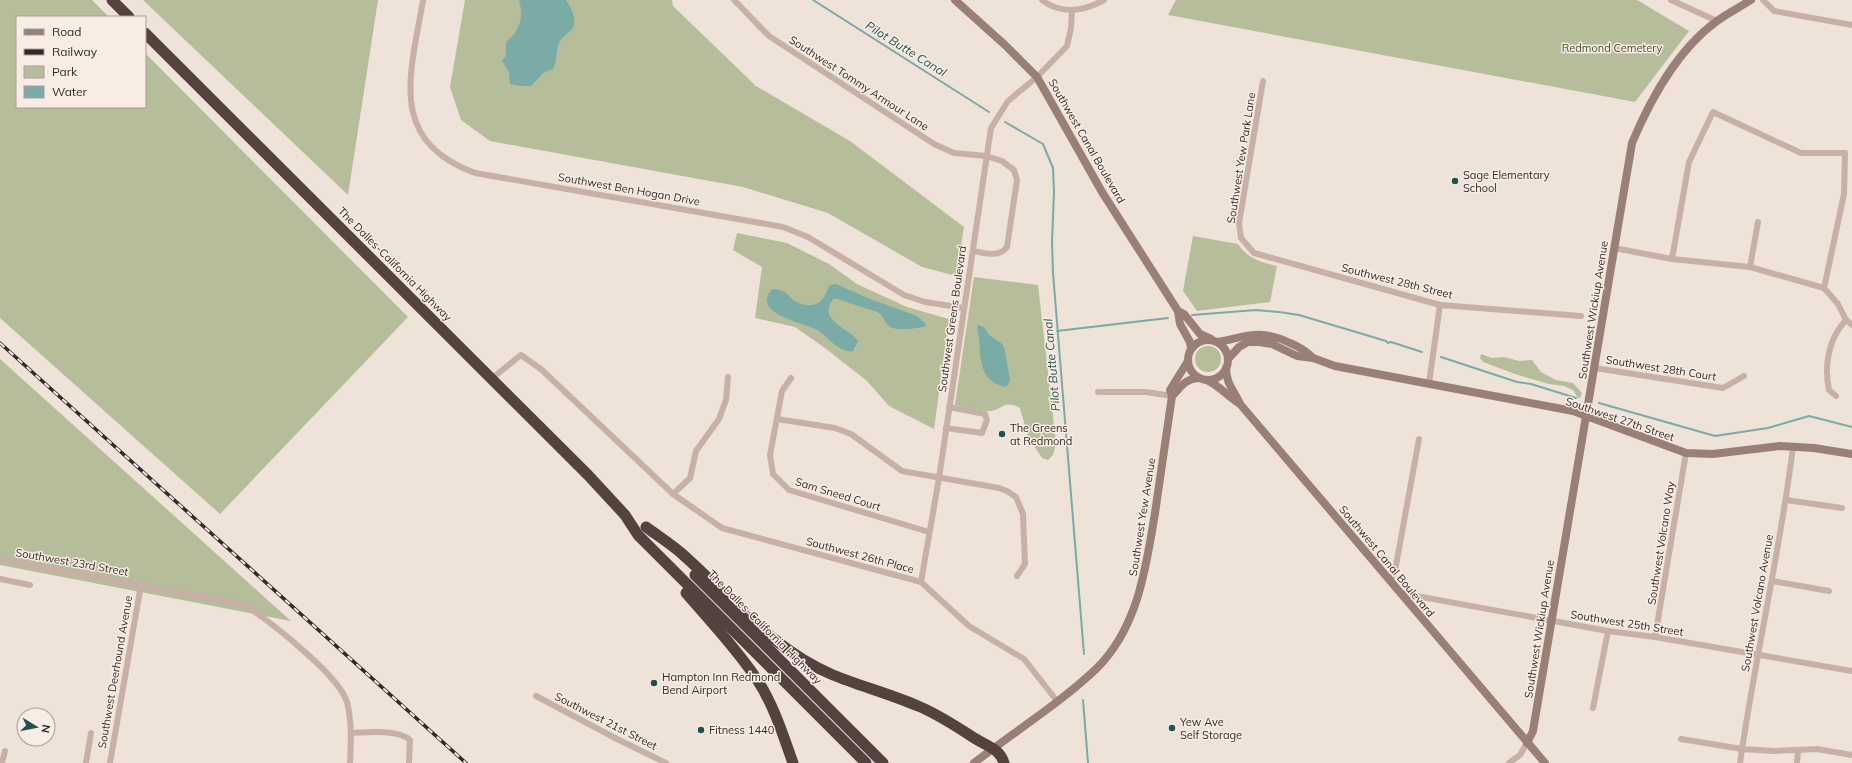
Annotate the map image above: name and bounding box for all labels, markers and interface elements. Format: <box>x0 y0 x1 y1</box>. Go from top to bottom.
legend <box>16 16 146 108</box>
water label: Pilot Butte Canal <box>863 18 950 80</box>
text: Road <box>52 24 81 39</box>
street label: Southwest Tommy Armour Lane <box>787 33 931 133</box>
park label: Redmond Cemetery <box>1562 41 1662 55</box>
text: Railway <box>52 44 98 59</box>
text: Park <box>52 64 78 79</box>
street label: Southwest Canal Boulevard <box>1046 76 1128 206</box>
text: Water <box>52 84 88 99</box>
street label: Southwest Yew Park Lane <box>1224 91 1258 225</box>
place label: Sage Elementary School <box>1463 168 1550 195</box>
street label: Southwest Ben Hogan Drive <box>557 170 701 208</box>
marker: Sage Elementary School <box>1450 176 1460 186</box>
street label: The Dalles-California Highway <box>335 204 455 324</box>
street label: Southwest Wickiup Avenue <box>1575 240 1611 380</box>
street label: Southwest Greens Boulevard <box>935 245 969 393</box>
street label: Southwest 28th Street <box>1340 260 1454 302</box>
water label: Pilot Butte Canal <box>1040 318 1063 412</box>
street label: Southwest 28th Court <box>1605 352 1717 384</box>
street label: Southwest 27th Street <box>1564 394 1676 444</box>
place label: The Greens at Redmond <box>1010 421 1072 448</box>
marker: The Greens at Redmond <box>997 429 1007 439</box>
street label: Southwest Yew Avenue <box>1126 457 1158 577</box>
street label: Sam Sneed Court <box>794 474 883 514</box>
street label: Southwest Volcano Way <box>1644 480 1678 606</box>
street label: Southwest Canal Boulevard <box>1336 502 1438 620</box>
street label: Southwest Volcano Avenue <box>1738 533 1776 673</box>
street label: Southwest 26th Place <box>804 534 916 576</box>
street label: Southwest 23rd Street <box>14 545 130 579</box>
street label: Southwest Wickiup Avenue <box>1521 559 1557 699</box>
street label: The Dalles-California Highway <box>705 567 825 687</box>
street label: Southwest Deerhound Avenue <box>95 595 135 749</box>
street label: Southwest 25th Street <box>1570 607 1685 639</box>
place label: Hampton Inn Redmond Bend Airport <box>662 670 780 697</box>
marker: Hampton Inn Redmond Bend Airport <box>649 678 659 688</box>
street label: Southwest 21st Street <box>552 689 660 753</box>
north arrow <box>16 707 56 747</box>
place label: Yew Ave Self Storage <box>1179 715 1242 742</box>
text: N <box>38 723 53 734</box>
place label: Fitness 1440 <box>709 723 775 737</box>
marker: Yew Ave Self Storage <box>1167 723 1177 733</box>
marker: Fitness 1440 <box>696 725 706 735</box>

